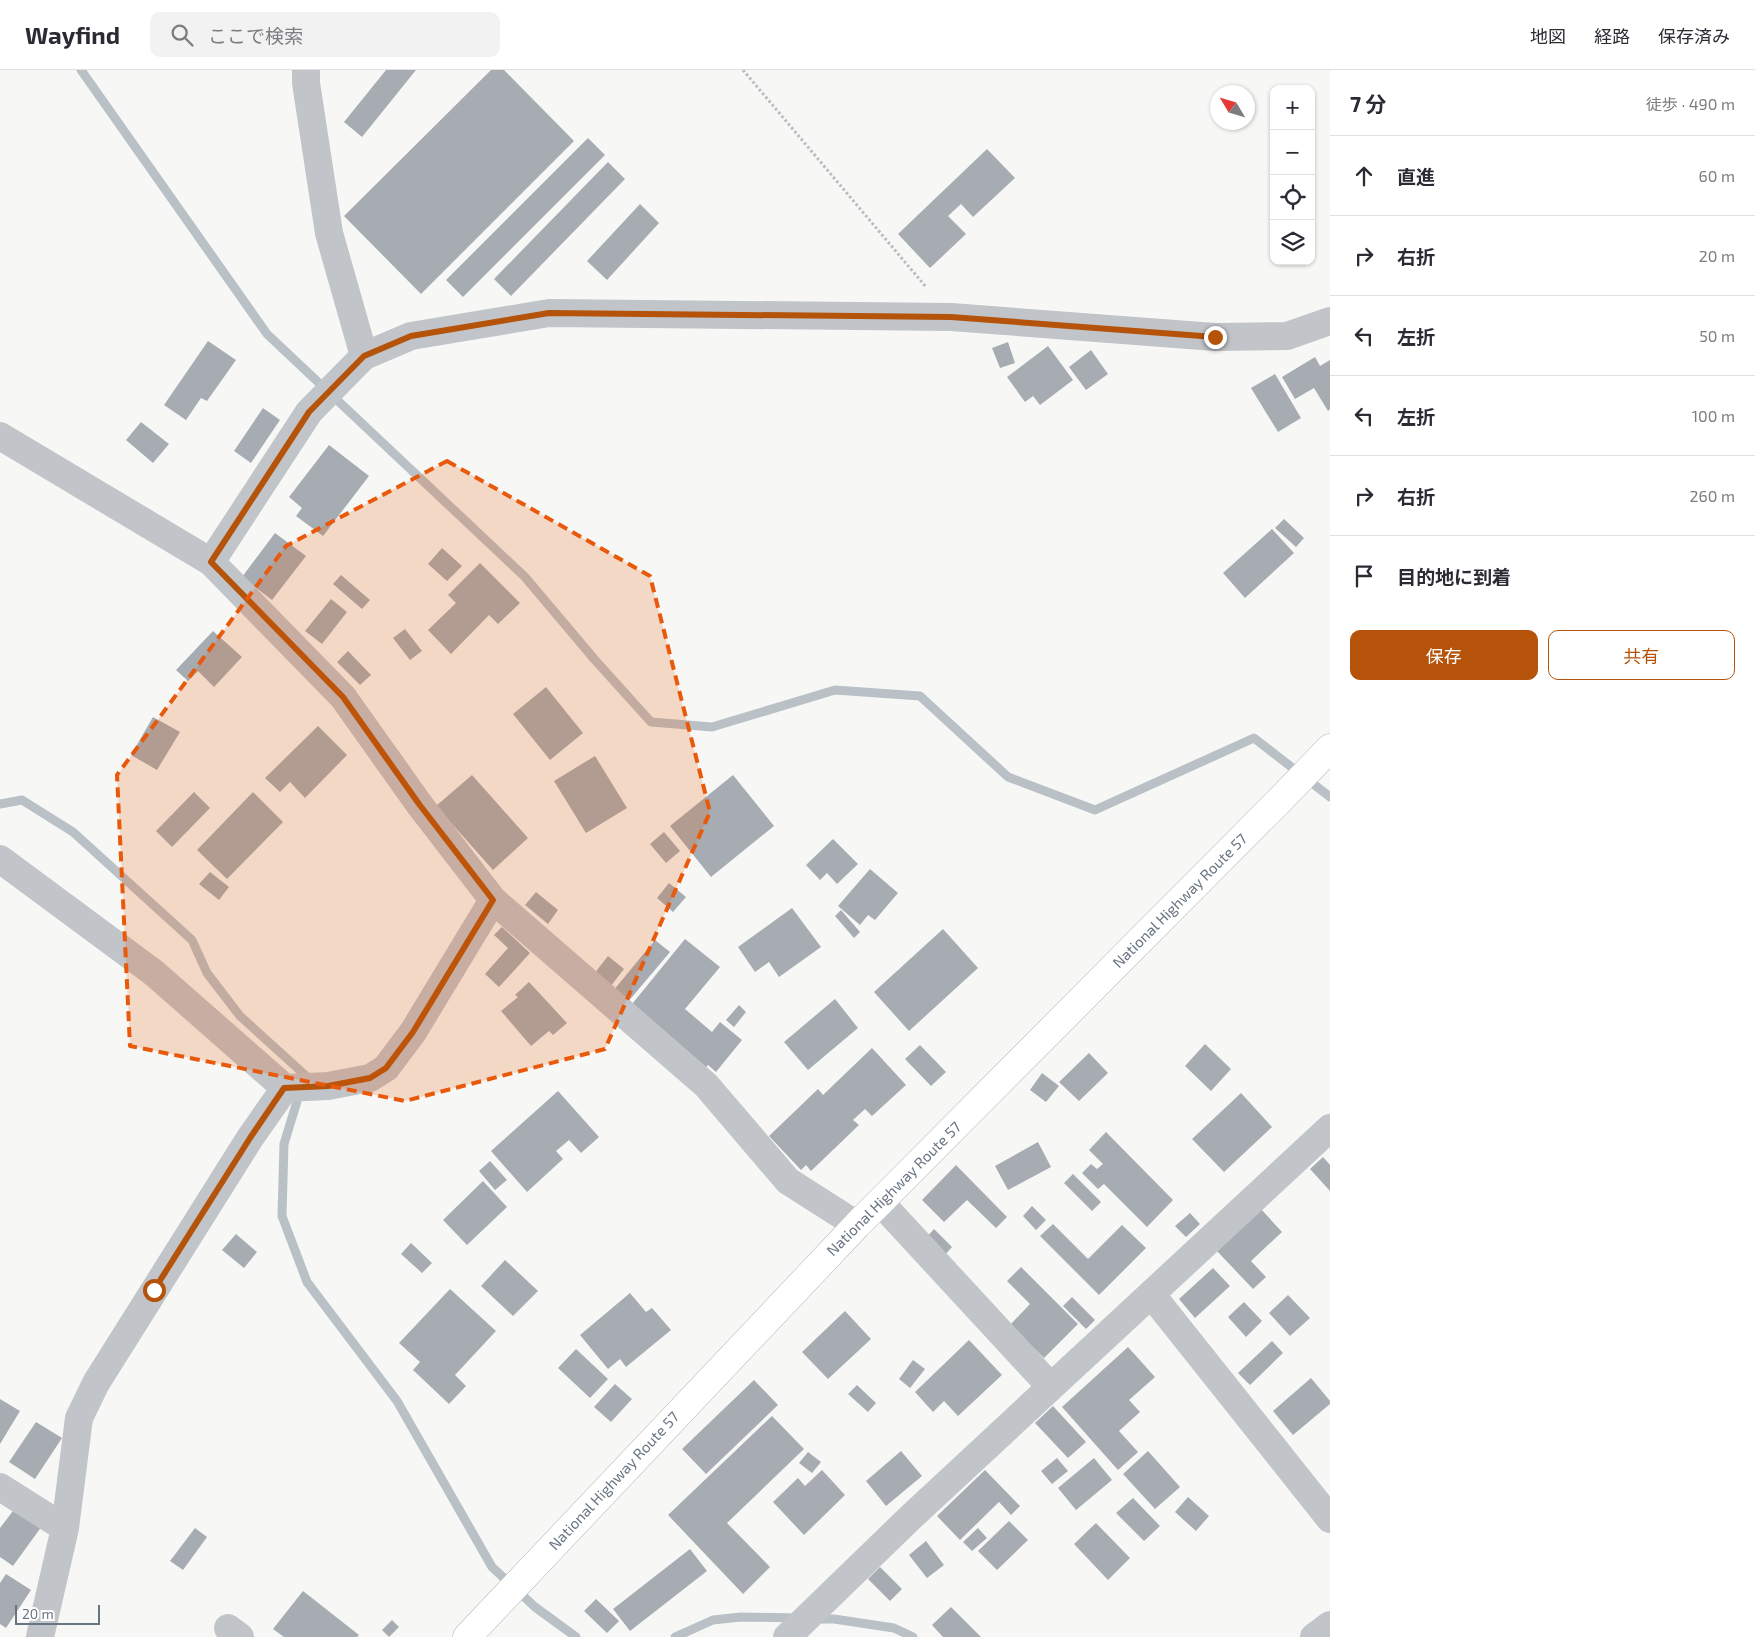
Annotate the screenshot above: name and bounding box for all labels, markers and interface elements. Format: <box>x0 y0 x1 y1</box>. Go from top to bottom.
search box <box>150 12 500 57</box>
text: Wayfind <box>25 20 120 49</box>
icon: search <box>168 21 196 49</box>
text: ここで検索 <box>208 24 303 47</box>
text: 地図 <box>1530 25 1566 47</box>
text: 経路 <box>1594 25 1630 47</box>
text: 保存済み <box>1658 25 1730 47</box>
north arrow <box>1210 85 1255 130</box>
map controls <box>1270 85 1315 265</box>
button: + <box>1270 85 1315 130</box>
text: 7 分 <box>1350 91 1387 116</box>
text: 徒歩 · 490 m <box>1646 94 1735 113</box>
button: − <box>1270 130 1315 175</box>
icon: ahead <box>1350 162 1378 190</box>
text: 直進 <box>1397 165 1435 188</box>
text: 60 m <box>1699 166 1735 185</box>
button: locate <box>1270 175 1315 220</box>
button: layers <box>1270 220 1315 265</box>
icon: right <box>1350 242 1378 270</box>
text: 右折 <box>1397 245 1435 268</box>
text: 20 m <box>1699 246 1735 265</box>
icon: left <box>1350 322 1378 350</box>
text: 左折 <box>1397 325 1435 348</box>
route end <box>1204 326 1227 349</box>
text: 50 m <box>1699 326 1735 345</box>
icon: left <box>1350 402 1378 430</box>
text: 左折 <box>1397 405 1435 428</box>
text: 100 m <box>1692 406 1735 425</box>
icon: right <box>1350 482 1378 510</box>
text: 右折 <box>1397 485 1435 508</box>
text: 260 m <box>1690 486 1735 505</box>
icon: arrive <box>1350 562 1378 590</box>
text: 目的地に到着 <box>1397 565 1511 588</box>
button: 保存 <box>1350 630 1538 680</box>
button: 共有 <box>1548 630 1735 680</box>
street label: National Highway Route 57 <box>1108 829 1250 971</box>
street label: National Highway Route 57 <box>822 1117 964 1259</box>
route start <box>143 1279 166 1302</box>
street label: National Highway Route 57 <box>544 1407 682 1553</box>
scale bar <box>15 1602 100 1625</box>
text: 20 m <box>22 1605 54 1622</box>

